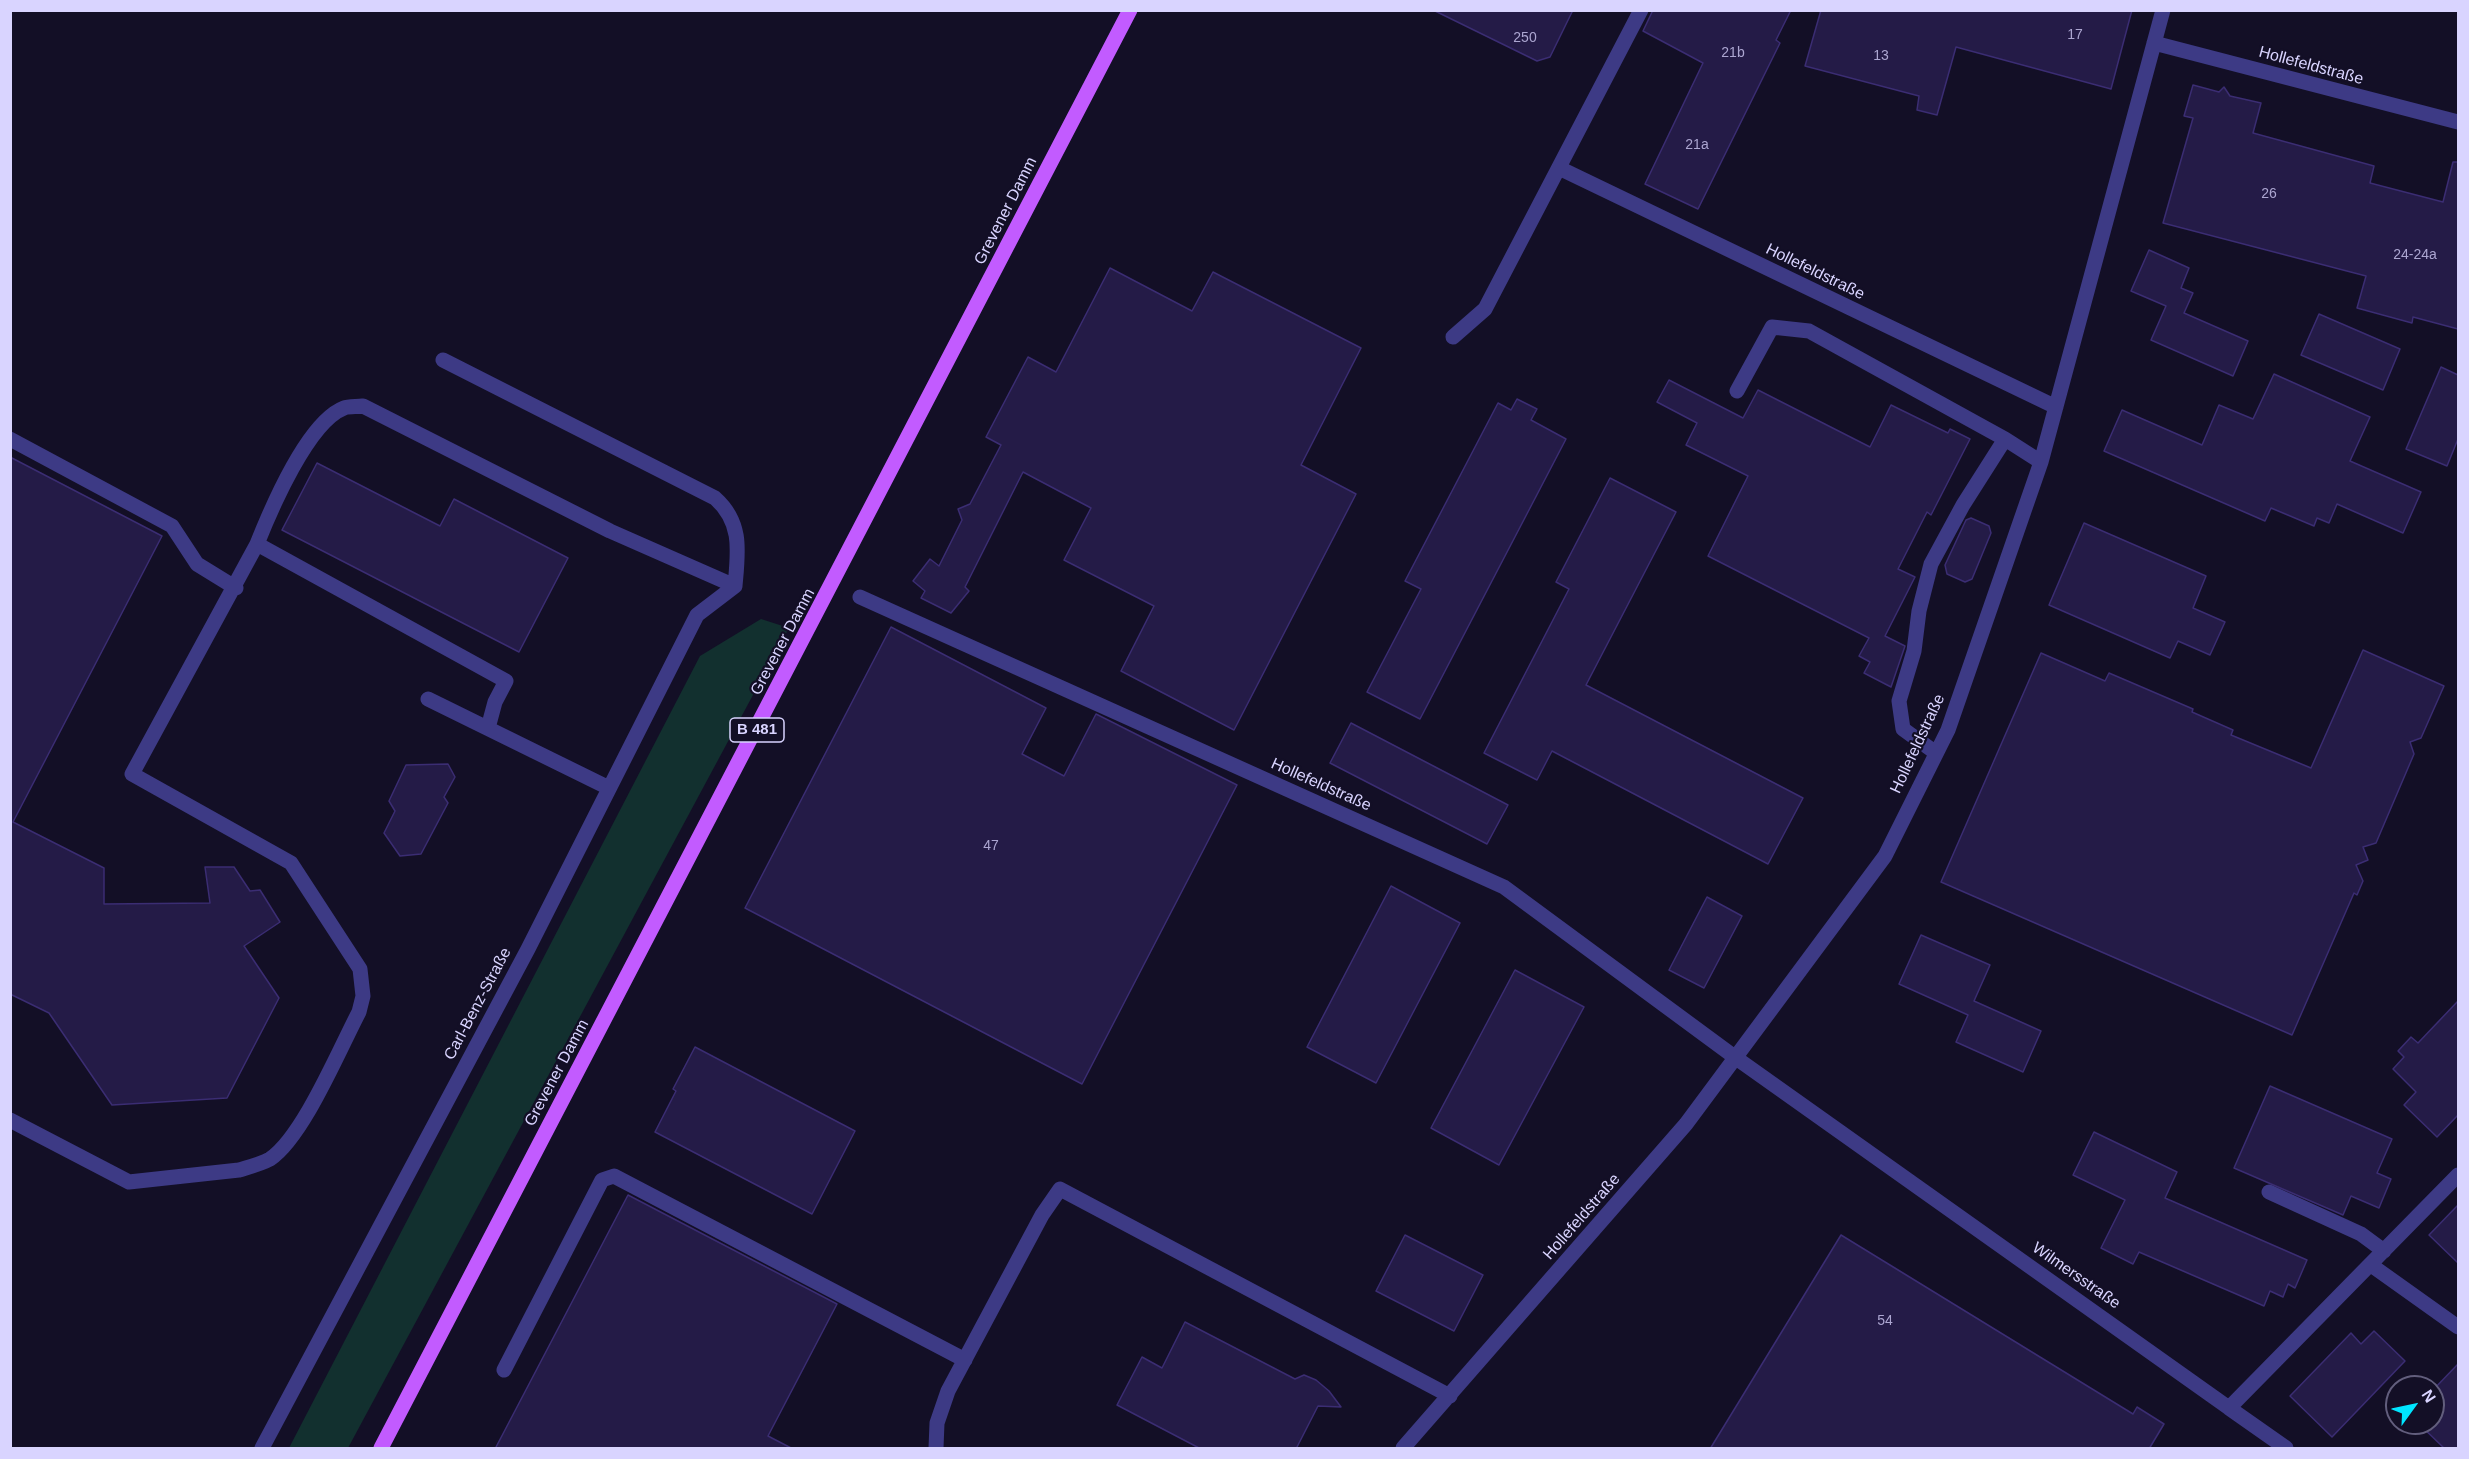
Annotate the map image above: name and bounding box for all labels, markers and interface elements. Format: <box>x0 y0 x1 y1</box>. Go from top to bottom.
house number: 17 <box>2067 27 2083 43</box>
house number: 250 <box>1513 30 1537 46</box>
street label: Hollefeldstraße <box>2257 43 2365 89</box>
house number: 21b <box>1721 45 1745 61</box>
house number: 13 <box>1873 48 1889 64</box>
house number: 21a <box>1685 137 1709 153</box>
street label: Grevener Damm <box>971 154 1041 268</box>
house number: 26 <box>2261 186 2277 202</box>
street label: Hollefeldstraße <box>1762 240 1868 304</box>
house number: 24-24a <box>2393 247 2437 263</box>
street label: Grevener Damm <box>747 585 819 699</box>
street label: Hollefeldstraße <box>1887 691 1949 797</box>
road number: B 481 <box>730 718 784 742</box>
street label: Hollefeldstraße <box>1268 754 1374 816</box>
house number: 47 <box>983 838 999 854</box>
street label: Carl-Benz-Straße <box>440 945 516 1063</box>
street label: Grevener Damm <box>521 1016 593 1130</box>
street label: Hollefeldstraße <box>1539 1170 1625 1264</box>
street label: Wilmersstraße <box>2028 1239 2124 1313</box>
house number: 54 <box>1877 1313 1893 1329</box>
north arrow <box>2385 1375 2445 1435</box>
text: N <box>2419 1387 2439 1405</box>

